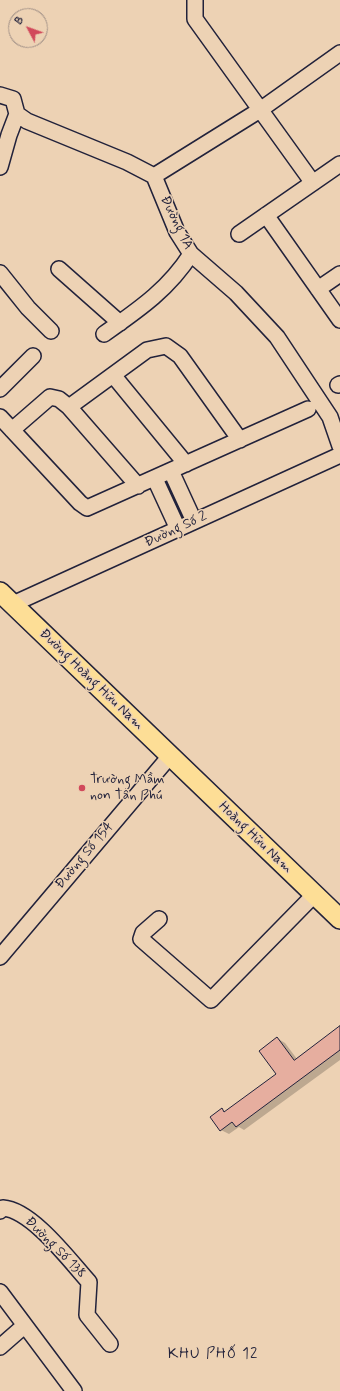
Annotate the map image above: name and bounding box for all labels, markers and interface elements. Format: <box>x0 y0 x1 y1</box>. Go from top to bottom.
north arrow <box>8 8 48 48</box>
text: B <box>12 14 27 28</box>
street label: Đường 1A <box>156 193 196 253</box>
street label: Đường Số 2 <box>142 508 210 552</box>
street label: Đường Hoàng Hữu Nam <box>35 626 147 734</box>
place label: Trường Mầm non Tân Phú <box>90 772 164 804</box>
marker: Trường Mầm non Tân Phú <box>77 783 87 793</box>
street label: Hoàng Hữu Nam <box>215 799 295 877</box>
street label: Đường Số 154 <box>52 819 118 893</box>
street label: Đường Số 138 <box>21 1214 89 1282</box>
district label: KHU PHỐ 12 <box>169 1346 257 1364</box>

